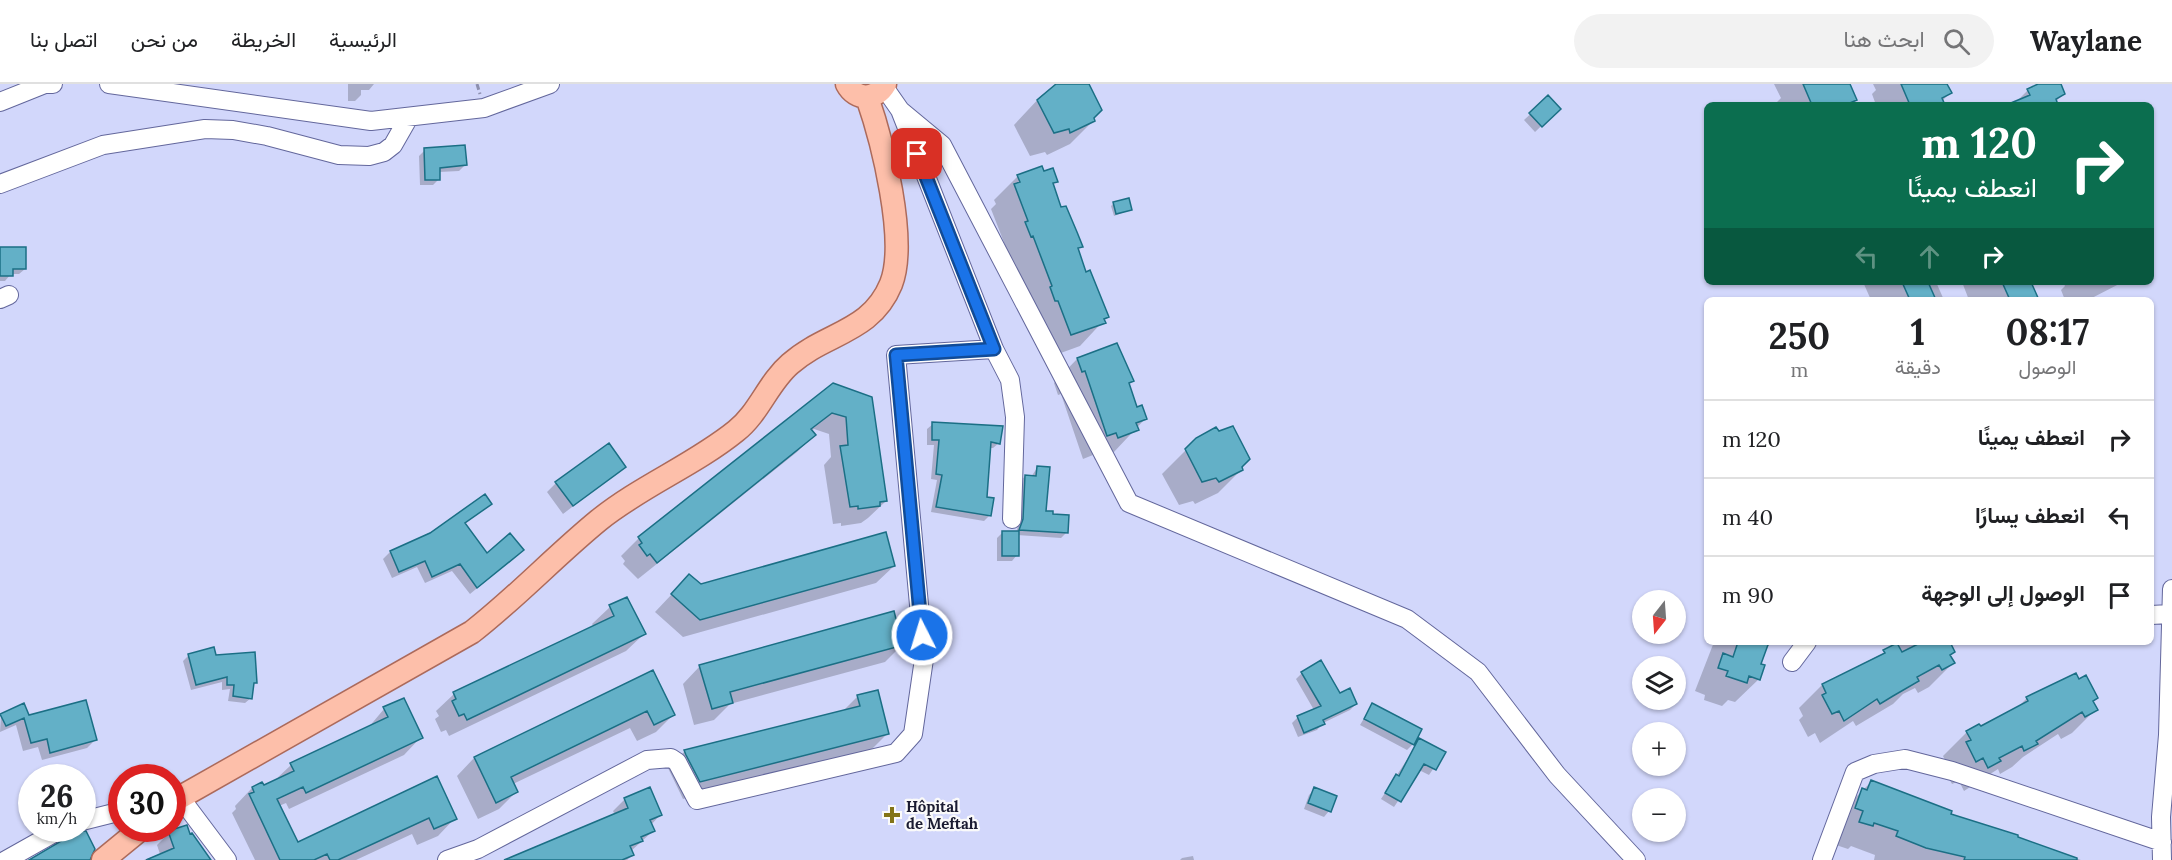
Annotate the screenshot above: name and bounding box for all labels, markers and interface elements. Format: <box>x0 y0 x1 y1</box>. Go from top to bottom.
search box <box>1574 14 1994 68</box>
text: Waylane <box>2030 23 2142 59</box>
text: ابحث هنا <box>1843 25 1925 53</box>
icon: search <box>1940 25 1973 58</box>
text: اتصل بنا <box>30 26 98 53</box>
text: من نحن <box>131 26 198 53</box>
text: الخريطة <box>231 26 296 53</box>
text: الرئيسية <box>329 26 397 53</box>
text: 120 m <box>1921 116 2037 170</box>
icon: right <box>2058 126 2136 204</box>
pin <box>891 128 942 179</box>
icon: arrive <box>900 137 933 170</box>
text: انعطف يمينًا <box>1907 170 2037 204</box>
icon: left <box>1850 240 1883 273</box>
icon: ahead <box>1913 240 1946 273</box>
icon: right <box>1976 240 2009 273</box>
text: 1 <box>1910 309 1925 355</box>
text: 08:17 <box>2005 309 2089 355</box>
text: 250 <box>1769 313 1830 359</box>
text: دقيقة <box>1895 354 1941 379</box>
text: الوصول <box>2019 354 2076 379</box>
text: m <box>1790 357 1808 382</box>
text: انعطف يمينًا <box>1978 423 2085 451</box>
icon: right <box>2103 423 2136 456</box>
text: 120 m <box>1722 425 1781 453</box>
text: انعطف يسارًا <box>1975 501 2085 529</box>
icon: left <box>2103 501 2136 534</box>
text: 40 m <box>1722 503 1773 531</box>
text: الوصول إلى الوجهة <box>1921 579 2085 607</box>
icon: arrive <box>2103 579 2136 612</box>
text: 90 m <box>1722 581 1774 609</box>
north arrow <box>1632 590 1686 644</box>
map controls <box>1632 590 1686 842</box>
position arrow <box>890 603 954 667</box>
button: layers <box>1632 656 1686 710</box>
button: + <box>1632 722 1686 776</box>
speed limit sign: 30 <box>108 764 186 842</box>
text: 26 <box>40 777 74 815</box>
button: − <box>1632 788 1686 842</box>
place label: Hôpital de Meftah <box>906 797 979 833</box>
marker: Hôpital de Meftah <box>883 806 901 824</box>
text: km/h <box>37 809 77 828</box>

